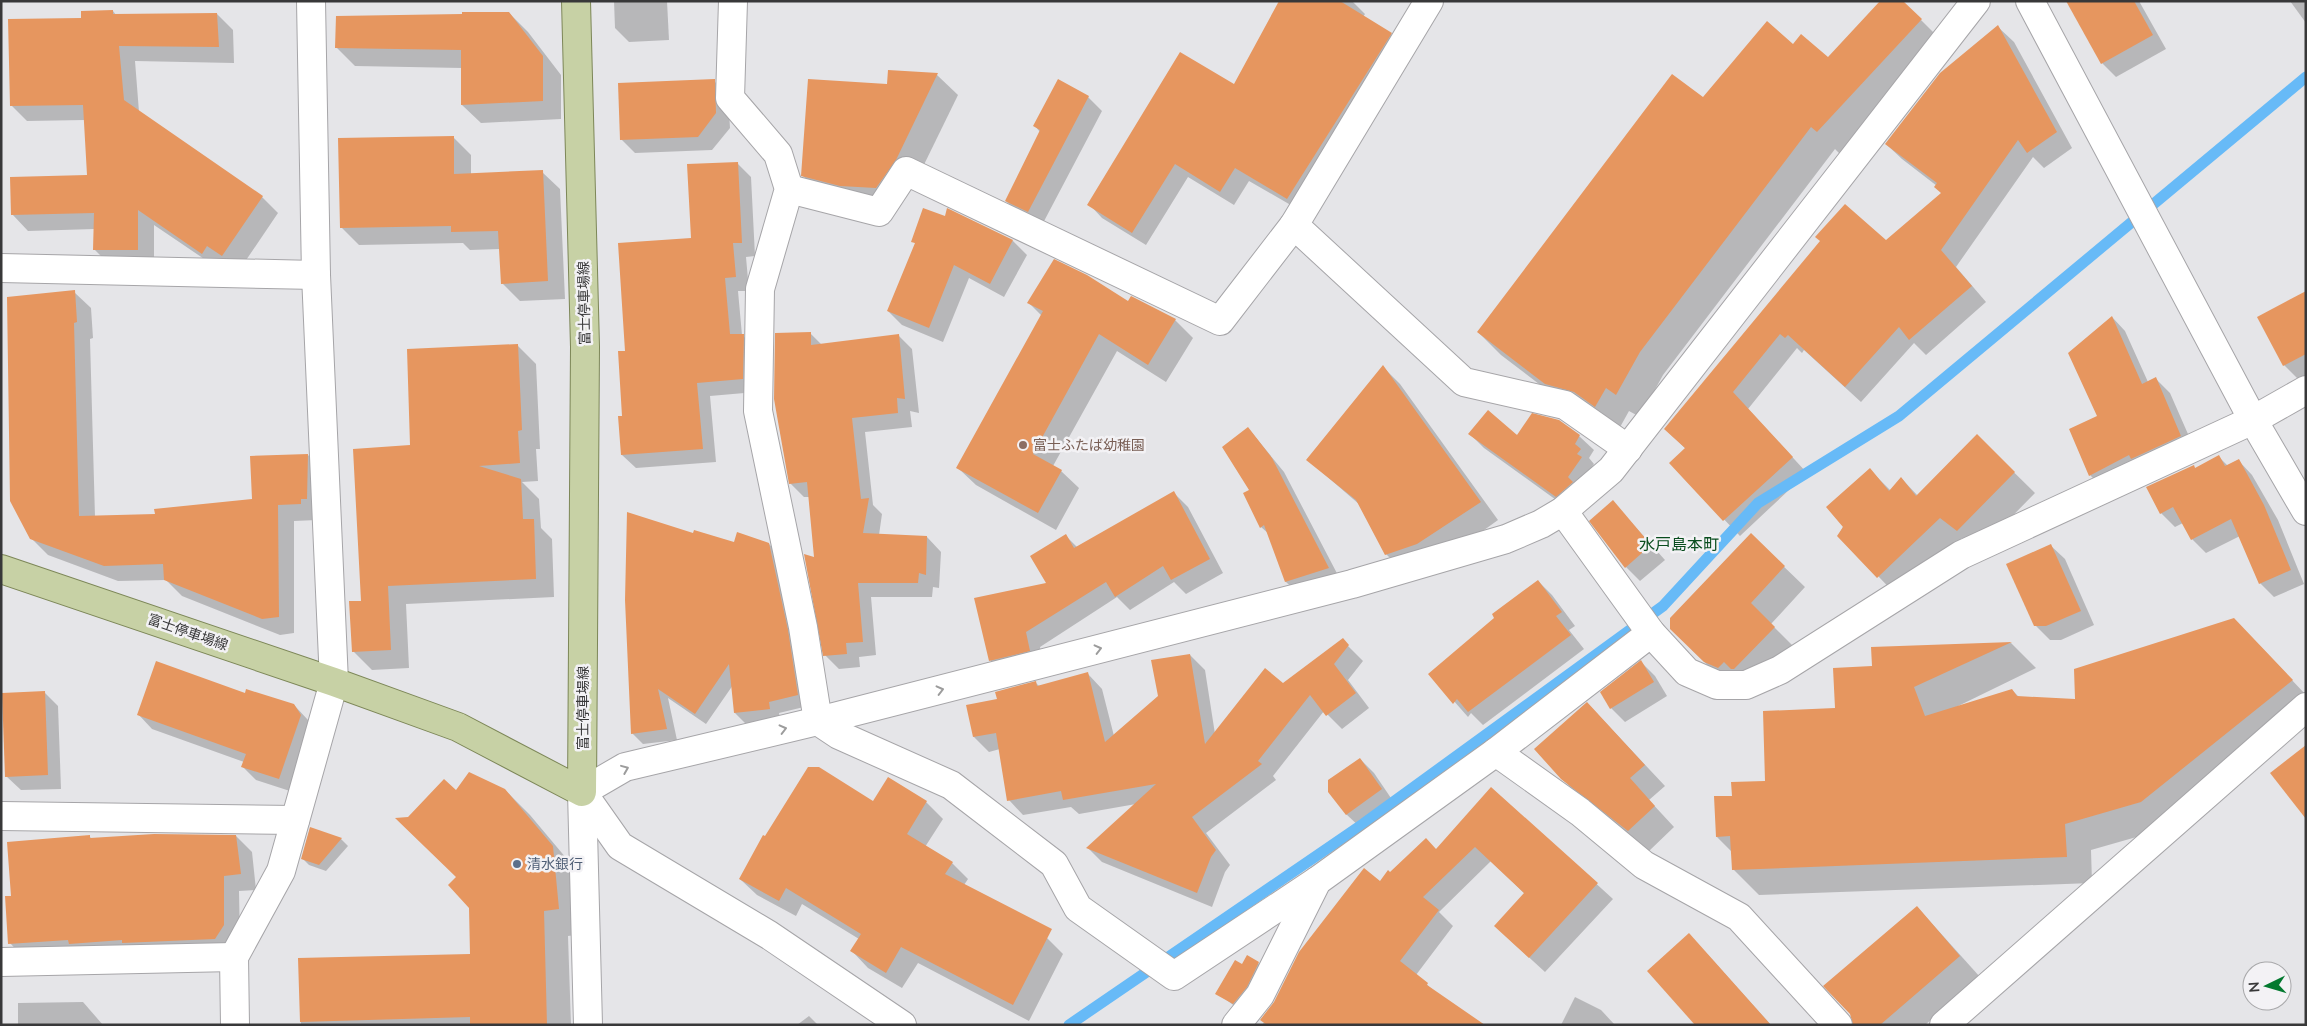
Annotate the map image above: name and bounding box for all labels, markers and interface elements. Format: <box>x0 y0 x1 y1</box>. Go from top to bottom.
street label: 富士停車場線 <box>574 261 593 345</box>
place label: 富士ふたば幼稚園 <box>1033 436 1145 453</box>
marker: 富士ふたば幼稚園 <box>1017 439 1029 451</box>
district label: 水戸島本町 <box>1639 534 1719 553</box>
street label: 富士停車場線 <box>146 610 231 653</box>
one-way arrow <box>1093 644 1102 655</box>
street label: 富士停車場線 <box>574 666 591 750</box>
one-way arrow <box>936 685 944 695</box>
one-way arrow <box>778 725 786 735</box>
one-way arrow <box>620 764 629 775</box>
place label: 清水銀行 <box>527 855 583 872</box>
marker: 清水銀行 <box>511 858 523 870</box>
north arrow <box>2242 961 2292 1011</box>
text: N <box>2245 981 2262 993</box>

